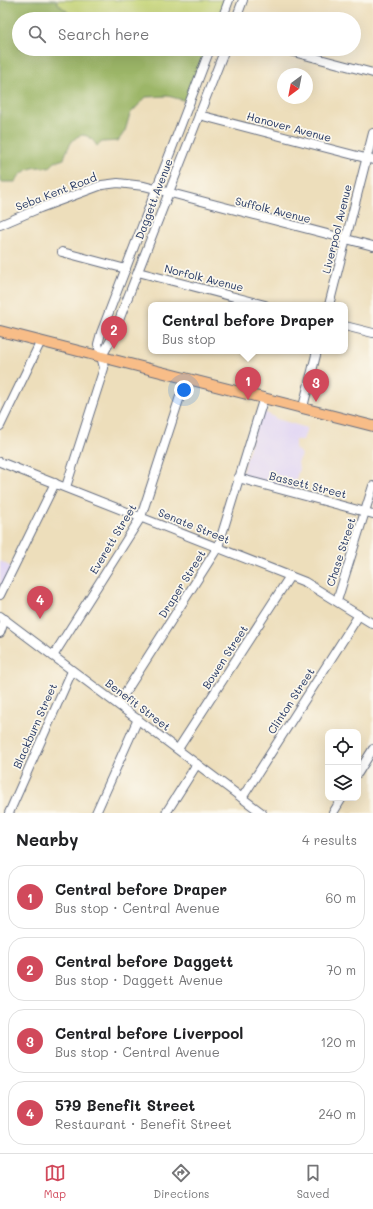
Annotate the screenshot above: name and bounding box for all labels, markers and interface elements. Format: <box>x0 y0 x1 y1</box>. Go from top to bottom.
search box <box>12 12 361 56</box>
icon: search <box>26 23 48 45</box>
text: Search here <box>58 24 149 44</box>
north arrow <box>277 68 313 104</box>
street label: Hanover Avenue <box>245 108 333 145</box>
street label: Daggett Avenue <box>131 156 176 241</box>
street label: Seba Kent Road <box>13 169 99 214</box>
street label: Liverpool Avenue <box>318 183 355 275</box>
street label: Suffolk Avenue <box>234 193 313 226</box>
street label: Norfolk Avenue <box>163 260 245 295</box>
popup <box>148 302 348 354</box>
text: Central before Draper <box>162 310 334 330</box>
pin: 2 <box>101 316 127 349</box>
text: Bus stop <box>162 330 215 347</box>
pin: 1 <box>235 367 261 400</box>
pin: 3 <box>303 369 329 402</box>
your location <box>174 380 194 400</box>
street label: Bassett Street <box>268 468 349 501</box>
street label: Everett Street <box>86 501 140 577</box>
street label: Senate Street <box>156 504 232 547</box>
street label: Chase Street <box>322 515 359 588</box>
street label: Draper Street <box>155 547 209 621</box>
pin: 4 <box>27 586 53 619</box>
street label: Bowen Street <box>198 622 251 692</box>
street label: Clinton Street <box>264 665 318 737</box>
street label: Benefit Street <box>103 675 174 734</box>
street label: Blackburn Street <box>9 681 60 771</box>
map controls <box>325 729 361 801</box>
button: locate <box>325 729 361 765</box>
button: layers <box>325 765 361 801</box>
text: Nearby <box>16 828 78 850</box>
text: 4 results <box>302 831 357 848</box>
text: Central before Draper <box>55 879 227 899</box>
text: 1 <box>27 889 33 906</box>
text: 60 m <box>326 889 356 906</box>
text: Bus stop · Central Avenue <box>55 899 220 916</box>
text: Central before Daggett <box>55 951 233 971</box>
text: 2 <box>26 961 34 978</box>
text: 70 m <box>326 961 356 978</box>
text: Bus stop · Daggett Avenue <box>55 971 223 988</box>
text: Central before Liverpool <box>55 1023 243 1043</box>
text: 3 <box>26 1033 34 1050</box>
text: 120 m <box>320 1033 356 1050</box>
text: Bus stop · Central Avenue <box>55 1043 220 1060</box>
text: 579 Benefit Street <box>55 1095 195 1115</box>
text: 4 <box>26 1105 34 1122</box>
text: 240 m <box>319 1105 356 1122</box>
text: Restaurant · Benefit Street <box>55 1115 232 1132</box>
tab: Map <box>44 1162 66 1201</box>
tab: Directions <box>153 1162 209 1201</box>
tab: Saved <box>297 1162 329 1201</box>

